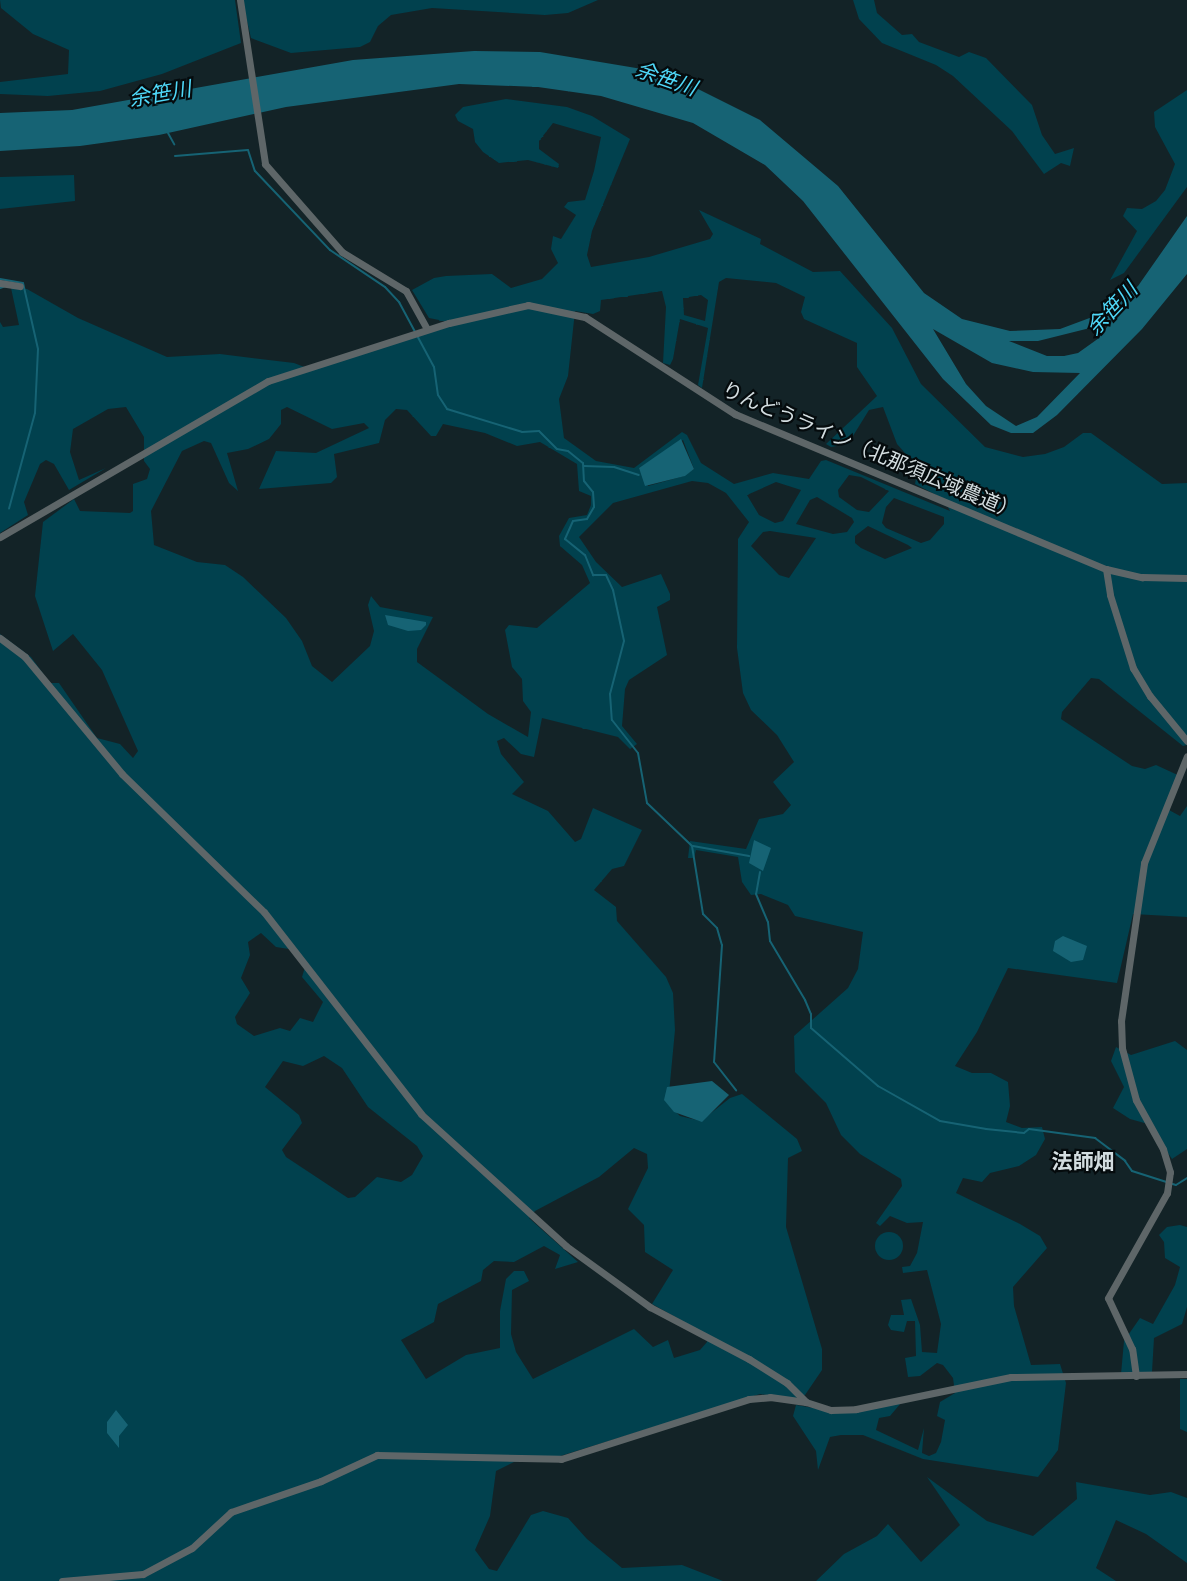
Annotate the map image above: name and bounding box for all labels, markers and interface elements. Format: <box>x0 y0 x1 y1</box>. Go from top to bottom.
water label: 余笹川 <box>632 57 700 101</box>
water label: 余笹川 <box>127 76 193 112</box>
water label: 余笹川 <box>1081 277 1143 341</box>
street label: りんどうライン（北那須広域農道） <box>718 377 1022 525</box>
district label: 法師畑 <box>1052 1149 1114 1175</box>

